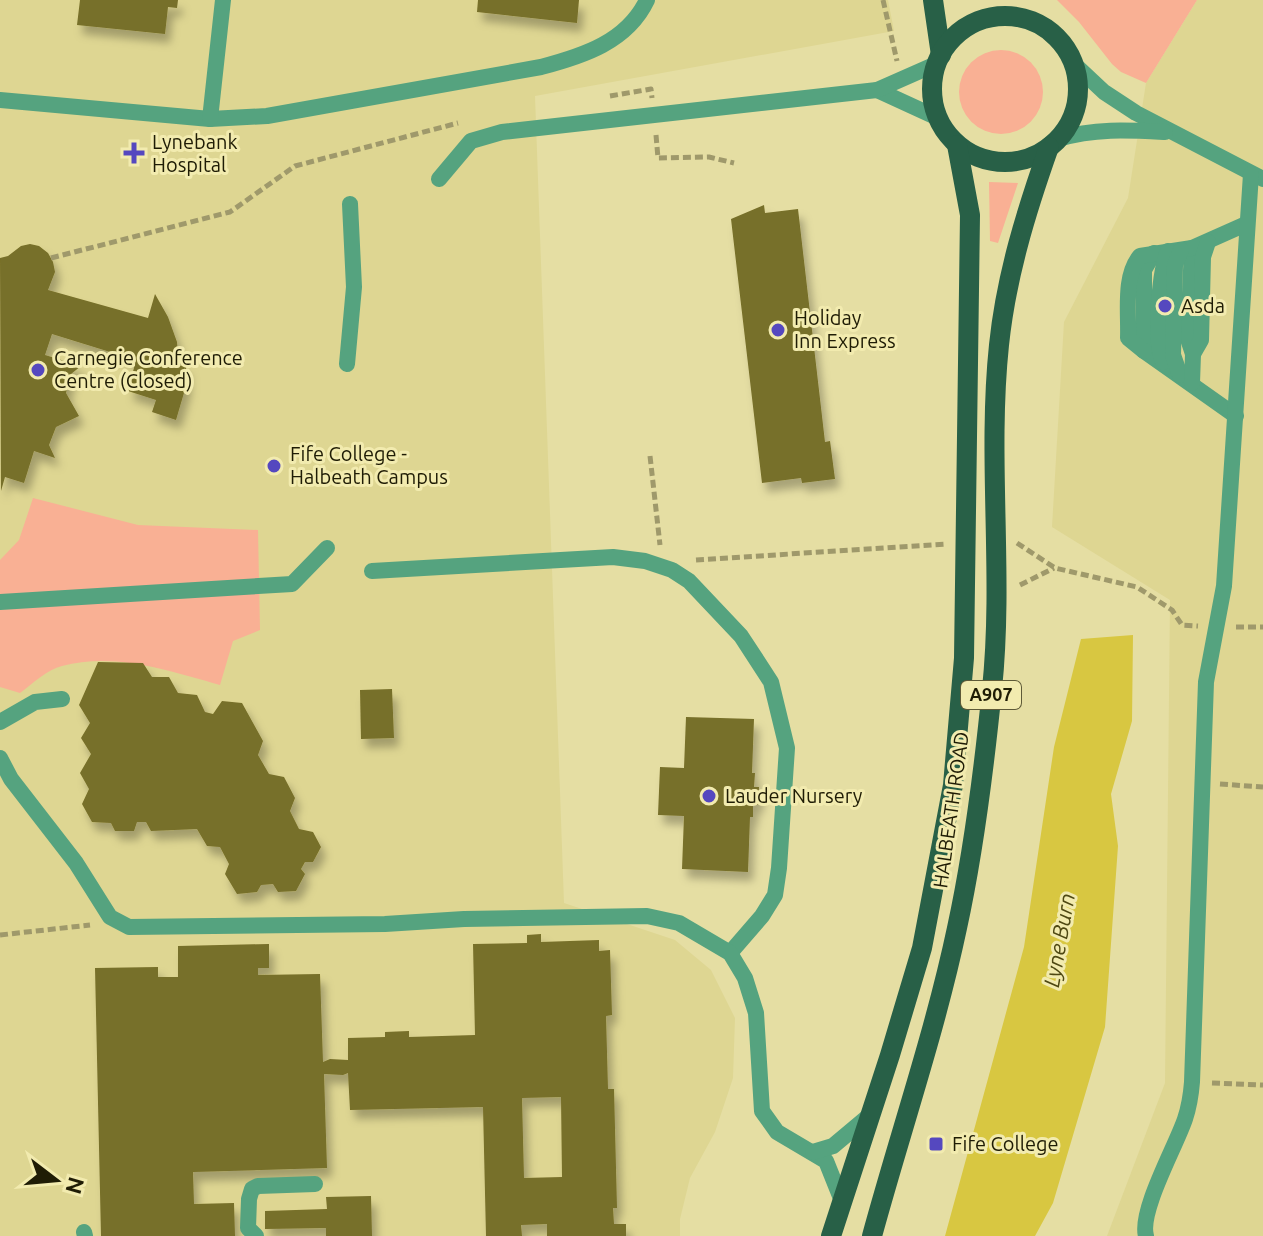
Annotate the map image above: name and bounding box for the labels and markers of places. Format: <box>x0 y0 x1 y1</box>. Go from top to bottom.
place label: Lynebank Hospital <box>152 130 238 176</box>
marker: Lynebank Hospital <box>123 142 145 164</box>
place label: Asda <box>1181 294 1225 317</box>
marker: Asda <box>1156 297 1174 315</box>
place label: Holiday Inn Express <box>794 306 896 352</box>
marker: Holiday Inn Express <box>769 321 787 339</box>
place label: Carnegie Conference Centre (Closed) <box>54 346 243 392</box>
marker: Carnegie Conference Centre (Closed) <box>29 361 47 379</box>
place label: Fife College - Halbeath Campus <box>290 442 448 488</box>
marker: Fife College - Halbeath Campus <box>265 457 283 475</box>
place label: Lauder Nursery <box>725 784 863 807</box>
marker: Lauder Nursery <box>700 787 718 805</box>
place label: Fife College <box>952 1132 1059 1155</box>
marker: Fife College <box>927 1135 945 1153</box>

